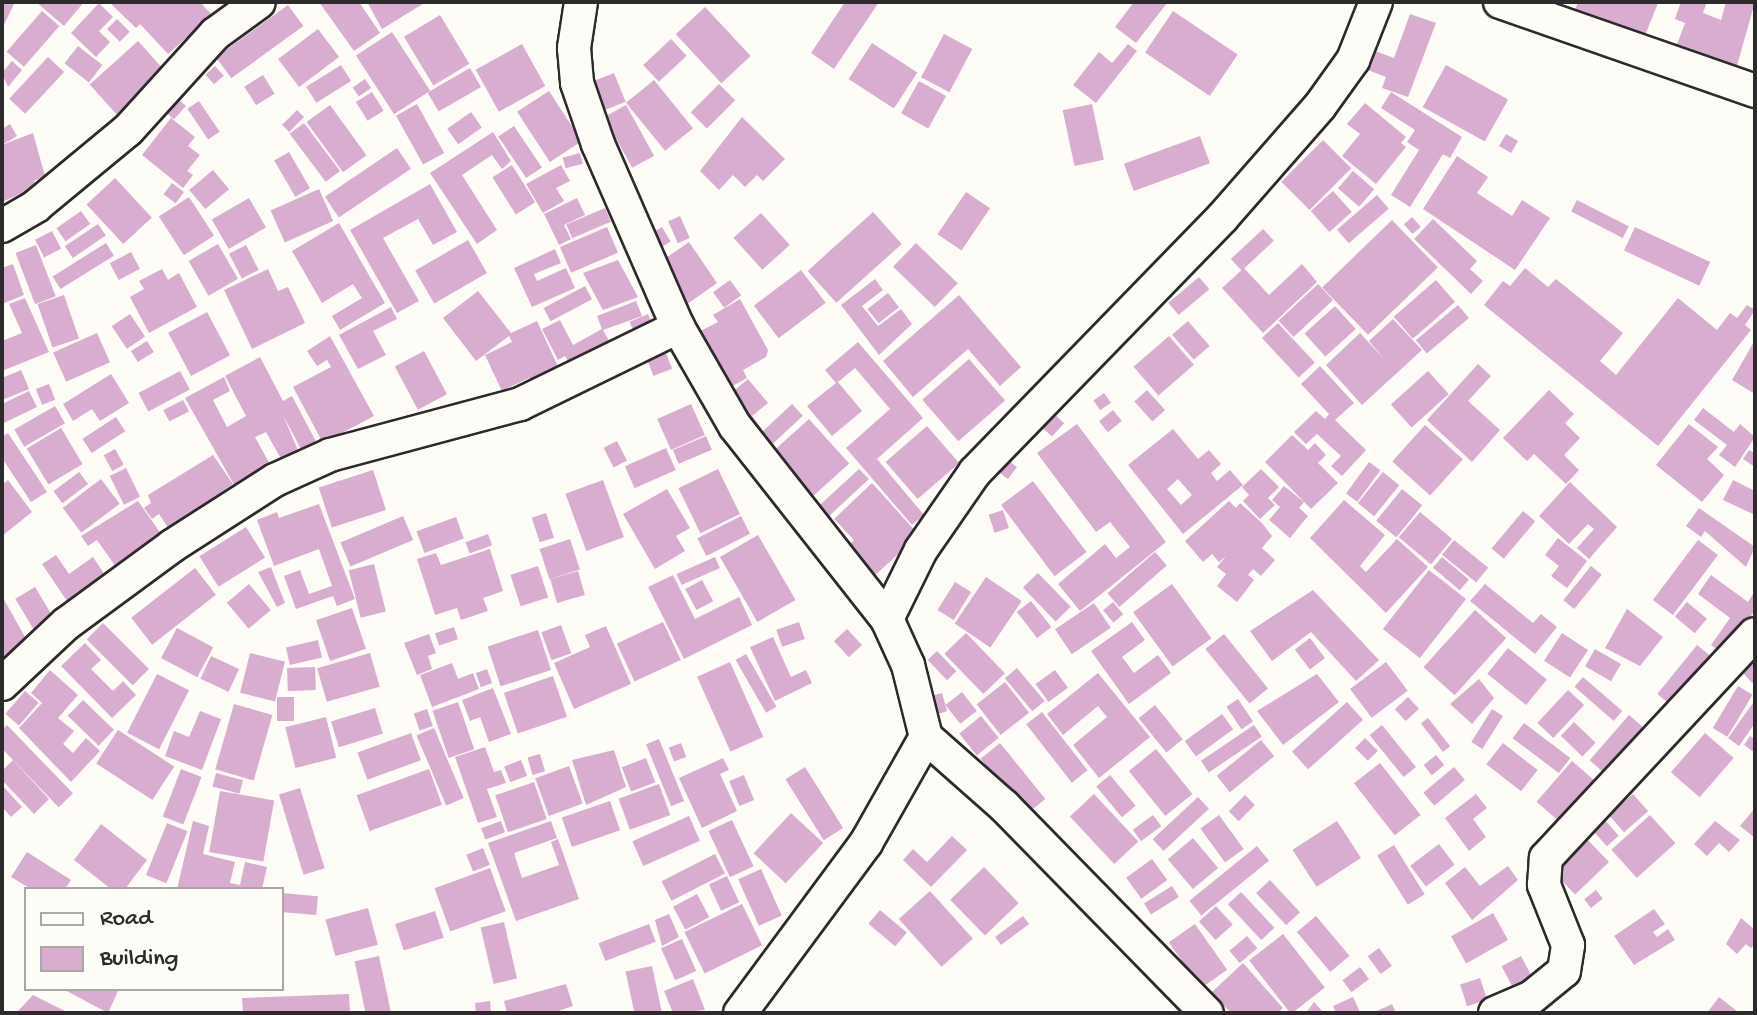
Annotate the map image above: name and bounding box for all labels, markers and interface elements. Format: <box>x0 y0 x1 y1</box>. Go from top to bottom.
legend <box>24 887 284 991</box>
text: Road <box>100 905 152 934</box>
text: Building <box>100 945 178 974</box>

